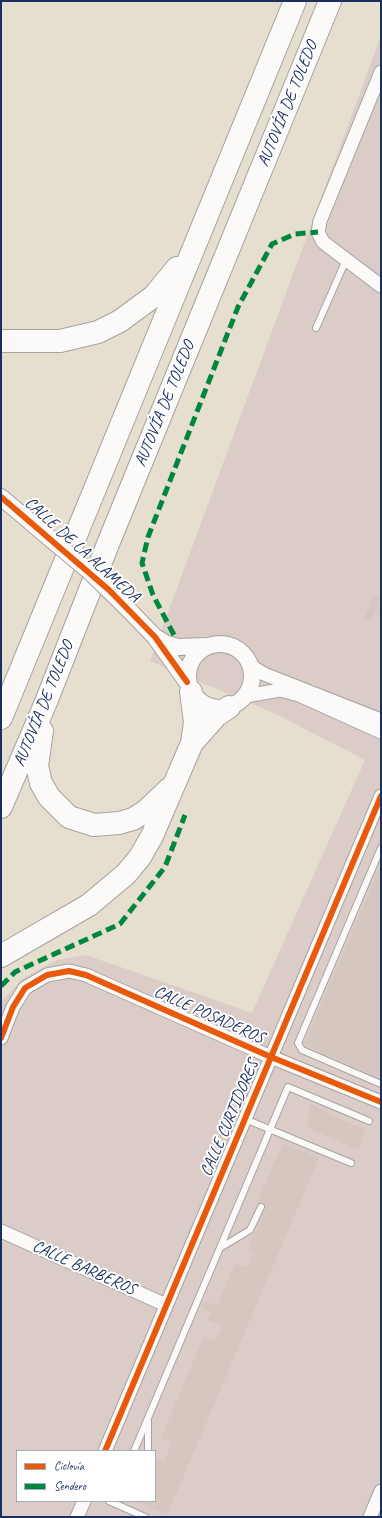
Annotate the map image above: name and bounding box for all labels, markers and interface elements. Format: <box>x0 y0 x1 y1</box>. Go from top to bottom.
street label: AUTOVÍA DE TOLEDO <box>254 38 322 170</box>
street label: AUTOVÍA DE TOLEDO <box>131 338 199 470</box>
street label: CALLE DE LA ALAMEDA <box>20 493 144 607</box>
street label: AUTOVÍA DE TOLEDO <box>10 638 78 770</box>
street label: CALLE POSADEROS <box>151 982 267 1048</box>
street label: CALLE CURTIDORES <box>196 1057 264 1179</box>
street label: CALLE BARBEROS <box>29 1236 139 1300</box>
legend <box>16 1450 156 1502</box>
text: Ciclovía <box>54 1458 84 1474</box>
text: Sendero <box>54 1478 86 1494</box>

